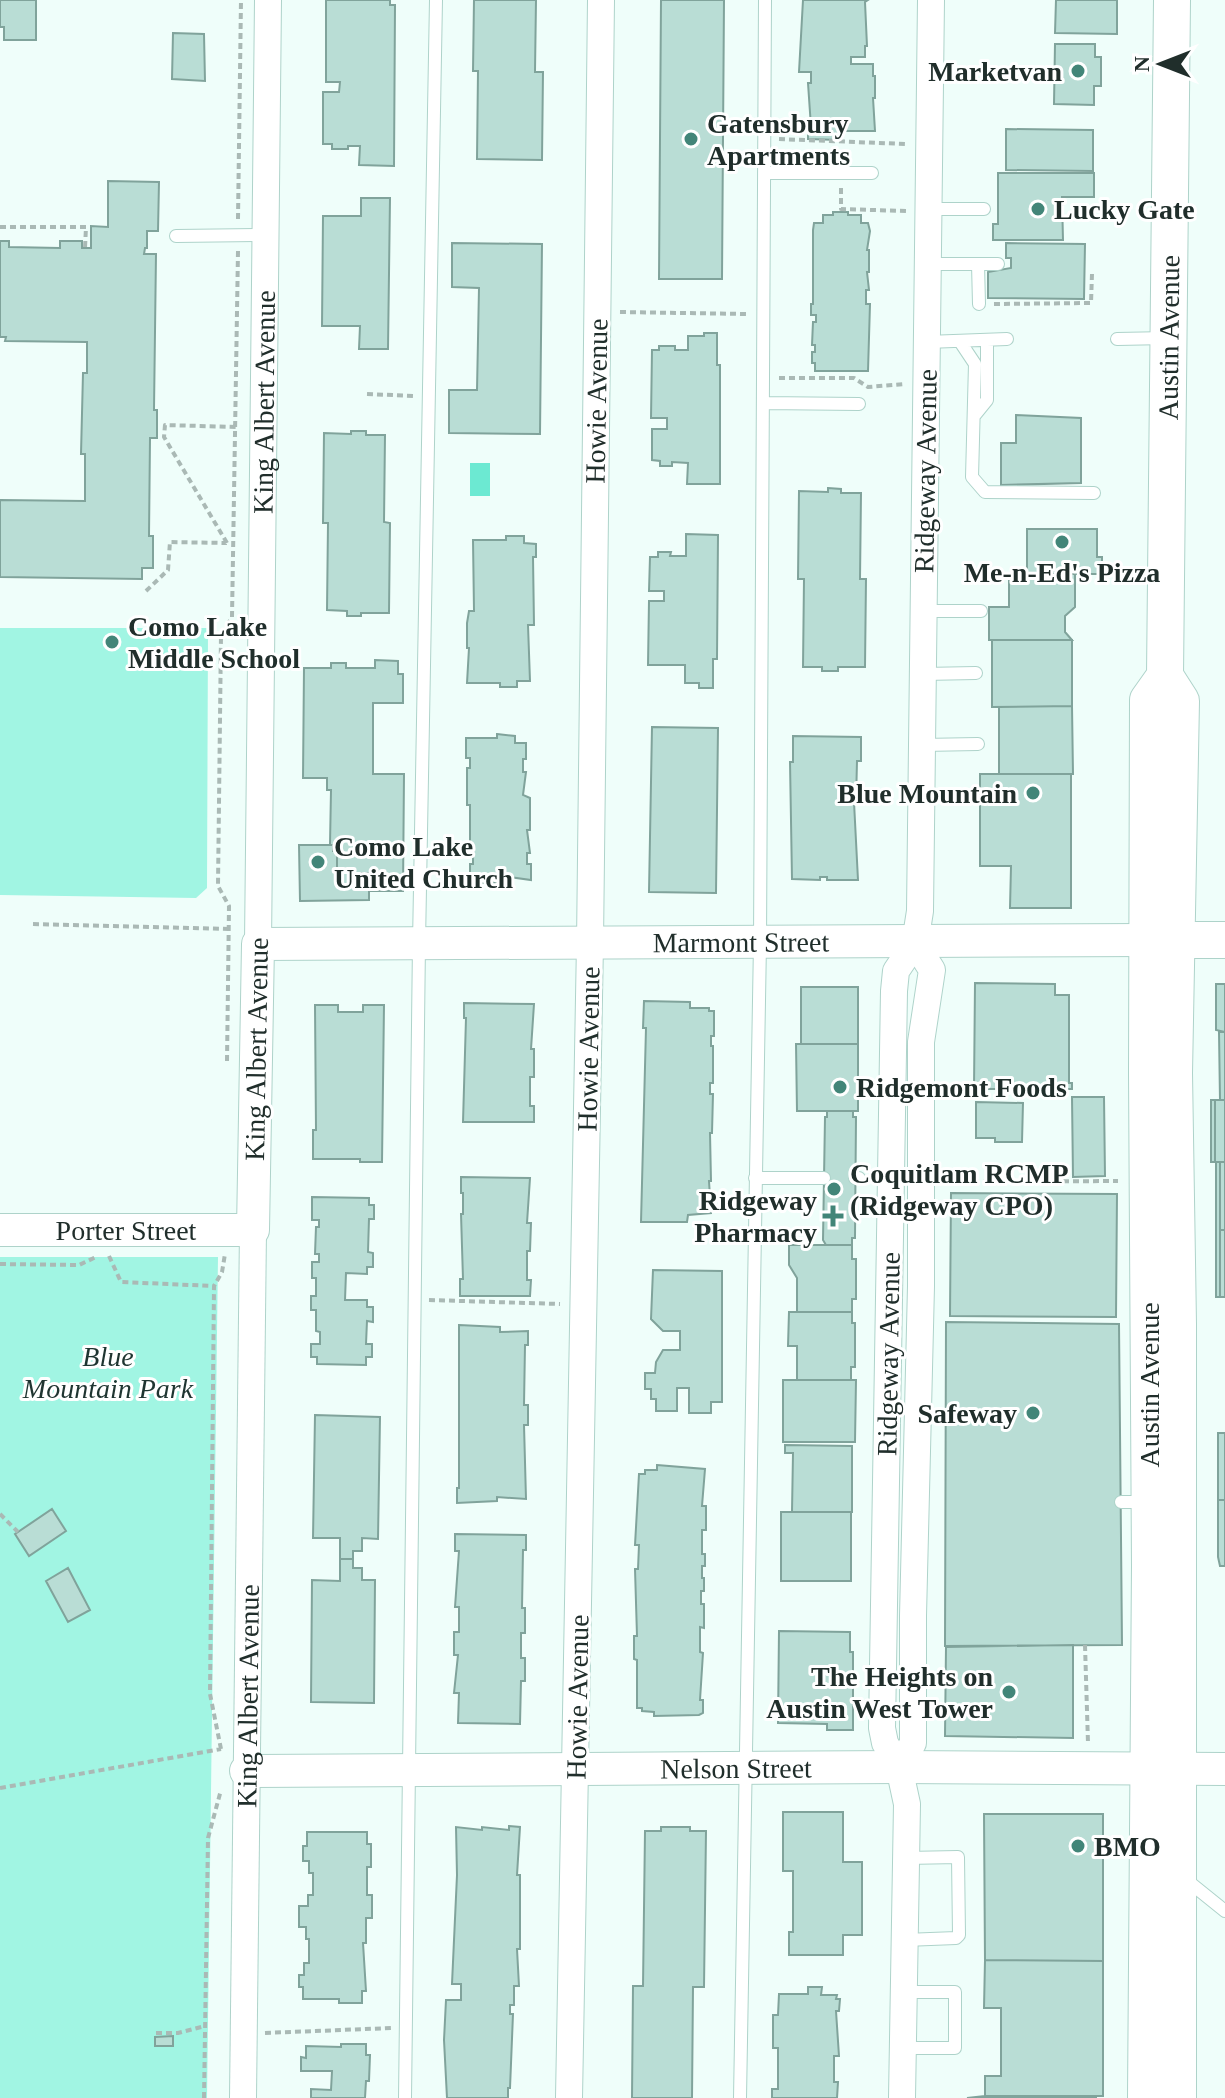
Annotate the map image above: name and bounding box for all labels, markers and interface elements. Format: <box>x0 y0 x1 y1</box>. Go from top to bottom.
north arrow <box>1121 24 1201 104</box>
place label: Marketvan <box>928 56 1062 87</box>
text: N <box>1129 56 1154 72</box>
marker: Marketvan <box>1069 62 1087 80</box>
place label: Gatensbury Apartments <box>707 108 850 171</box>
marker: Gatensbury Apartments <box>682 130 700 148</box>
place label: Lucky Gate <box>1054 194 1195 225</box>
marker: Lucky Gate <box>1029 200 1047 218</box>
street label: Austin Avenue <box>1153 255 1185 420</box>
street label: King Albert Avenue <box>248 290 281 514</box>
street label: Howie Avenue <box>580 318 613 484</box>
street label: Ridgeway Avenue <box>908 369 943 573</box>
marker: Me-n-Ed's Pizza <box>1053 533 1071 551</box>
place label: Me-n-Ed's Pizza <box>964 557 1160 588</box>
place label: Como Lake Middle School <box>128 611 300 674</box>
marker: Como Lake Middle School <box>103 633 121 651</box>
place label: Blue Mountain <box>837 778 1017 809</box>
marker: Blue Mountain <box>1024 784 1042 802</box>
place label: Como Lake United Church <box>334 831 514 894</box>
marker: Como Lake United Church <box>309 853 327 871</box>
street label: Marmont Street <box>653 926 830 958</box>
street label: King Albert Avenue <box>239 937 274 1161</box>
street label: Howie Avenue <box>572 966 605 1132</box>
place label: Ridgemont Foods <box>856 1072 1067 1103</box>
marker: Ridgemont Foods <box>831 1078 849 1096</box>
place label: Coquitlam RCMP (Ridgeway CPO) <box>850 1158 1069 1221</box>
marker: Coquitlam RCMP (Ridgeway CPO) <box>825 1180 843 1198</box>
place label: Ridgeway Pharmacy <box>694 1185 817 1248</box>
marker: Ridgeway Pharmacy <box>824 1207 842 1225</box>
street label: Porter Street <box>56 1215 197 1246</box>
street label: Ridgeway Avenue <box>871 1252 906 1456</box>
street label: Austin Avenue <box>1134 1302 1165 1468</box>
park label: Blue Mountain Park <box>22 1341 194 1404</box>
place label: Safeway <box>917 1398 1017 1429</box>
marker: Safeway <box>1024 1404 1042 1422</box>
street label: King Albert Avenue <box>231 1584 265 1808</box>
street label: Howie Avenue <box>561 1614 594 1780</box>
place label: The Heights on Austin West Tower <box>766 1661 993 1724</box>
marker: The Heights on Austin West Tower <box>1000 1683 1018 1701</box>
street label: Nelson Street <box>660 1753 812 1784</box>
place label: BMO <box>1094 1831 1161 1862</box>
marker: BMO <box>1069 1837 1087 1855</box>

